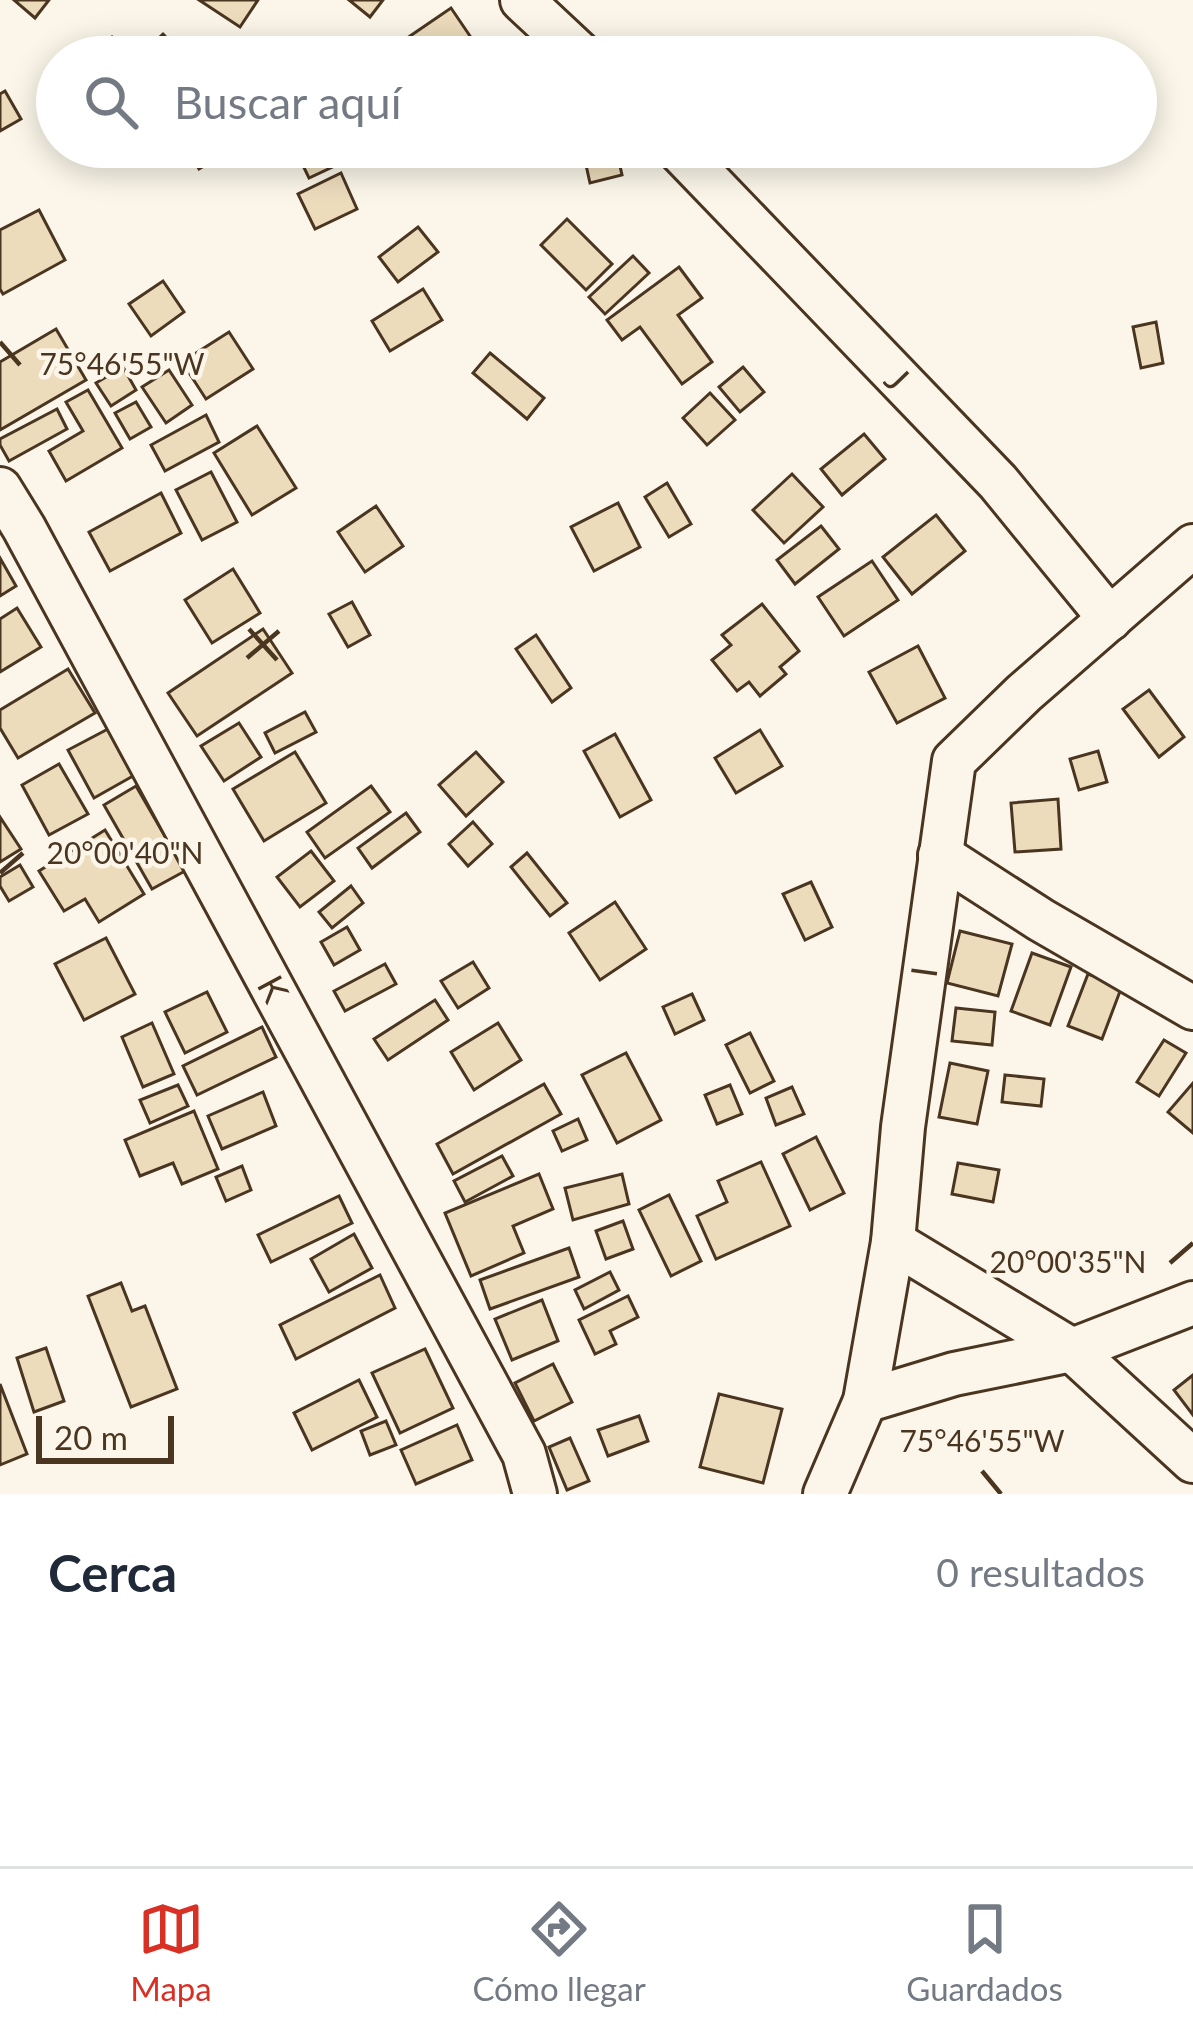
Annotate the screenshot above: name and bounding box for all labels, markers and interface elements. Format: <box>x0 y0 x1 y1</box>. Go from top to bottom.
search box <box>36 36 1157 168</box>
icon: search <box>78 69 144 135</box>
text: Buscar aquí <box>174 75 401 129</box>
text: 75°46'55"W <box>39 345 205 381</box>
street label: J <box>877 358 919 399</box>
text: 20°00'40"N <box>47 834 203 870</box>
street label: I <box>901 964 945 980</box>
street label: K <box>249 968 299 1010</box>
text: 20°00'35"N <box>990 1243 1146 1279</box>
scale bar <box>36 1410 174 1463</box>
text: 20 m <box>54 1417 128 1457</box>
text: 75°46'55"W <box>899 1422 1065 1458</box>
text: Cerca <box>48 1542 177 1603</box>
text: 0 resultados <box>936 1549 1145 1595</box>
tab: Mapa <box>130 1896 212 2008</box>
tab: Cómo llegar <box>472 1896 646 2008</box>
tab: Guardados <box>906 1896 1063 2008</box>

